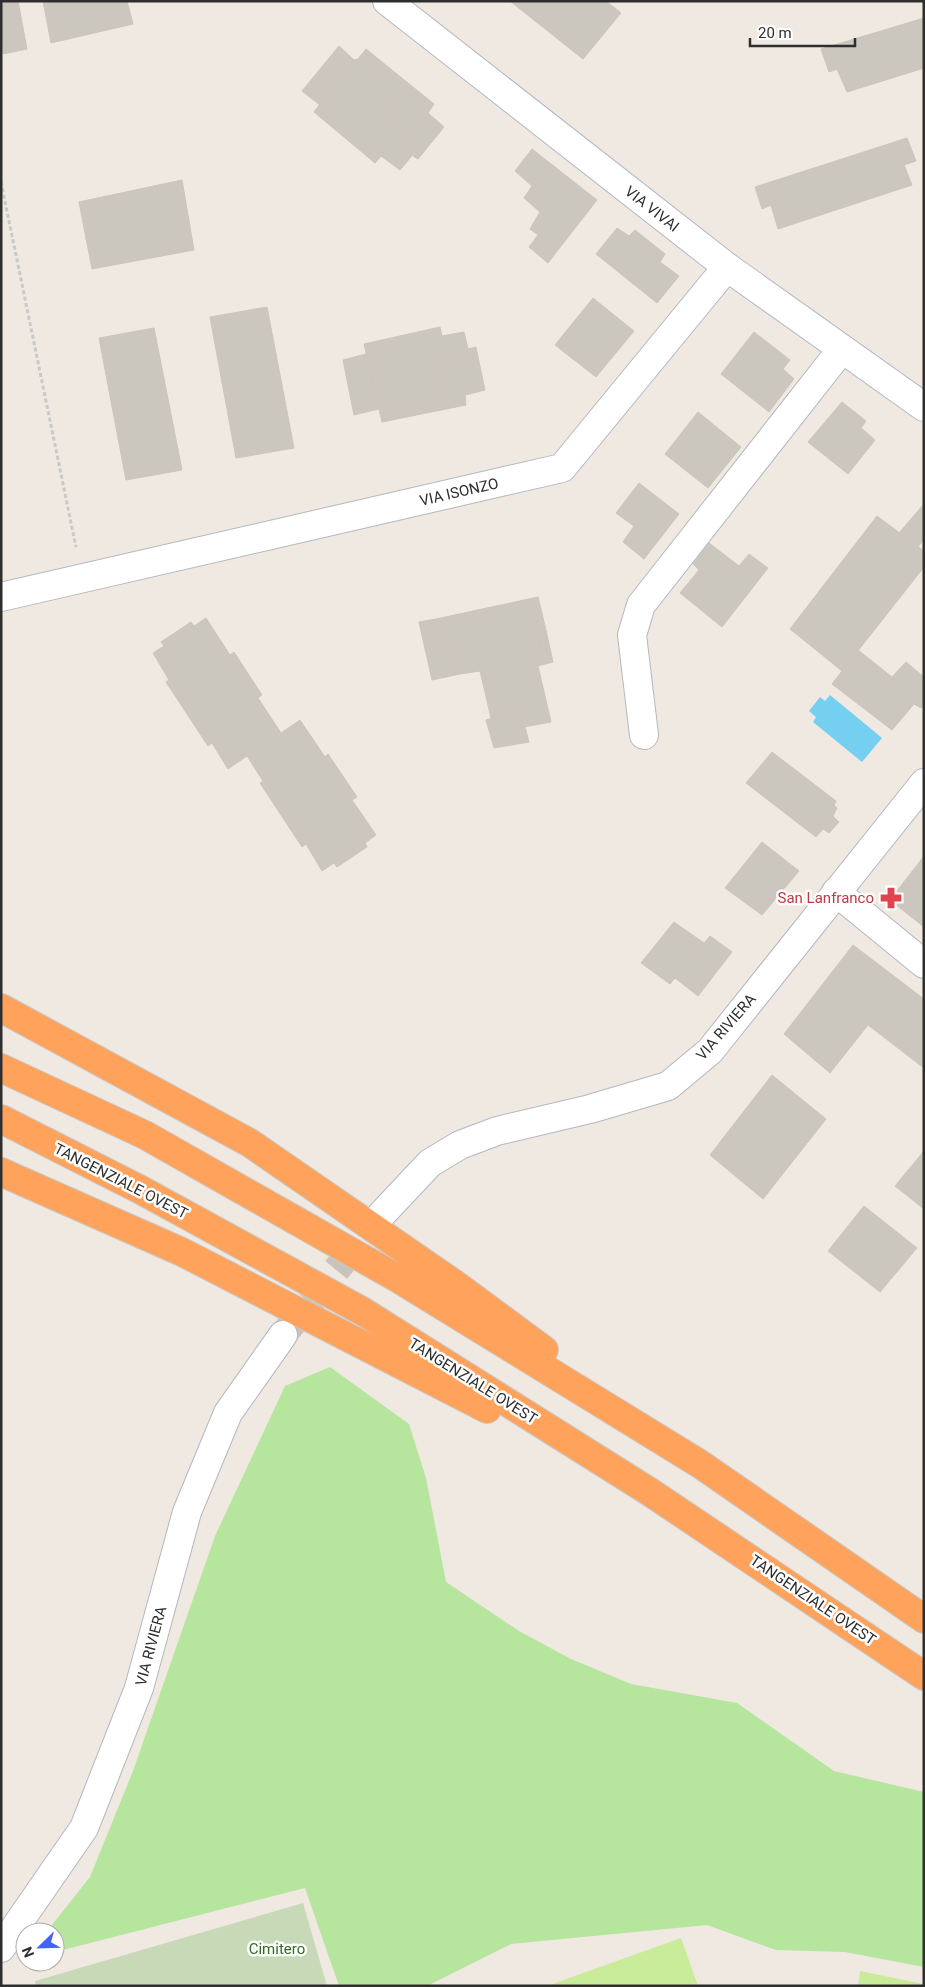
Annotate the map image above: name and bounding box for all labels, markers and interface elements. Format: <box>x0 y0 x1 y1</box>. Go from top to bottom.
scale bar <box>750 15 855 47</box>
text: 20 m <box>758 24 792 42</box>
street label: VIA VIVAI <box>621 182 683 236</box>
street label: VIA ISONZO <box>418 474 500 510</box>
pharmacy icon: San Lanfranco <box>878 885 904 911</box>
place label: San Lanfranco <box>778 889 874 907</box>
street label: VIA RIVIERA <box>692 990 760 1064</box>
street label: TANGENZIALE OVEST <box>51 1139 191 1223</box>
street label: TANGENZIALE OVEST <box>406 1334 540 1428</box>
street label: TANGENZIALE OVEST <box>747 1551 879 1649</box>
street label: VIA RIVIERA <box>132 1604 170 1688</box>
north arrow <box>15 1922 65 1972</box>
park label: Cimitero <box>249 1940 305 1958</box>
text: N <box>19 1944 37 1960</box>

